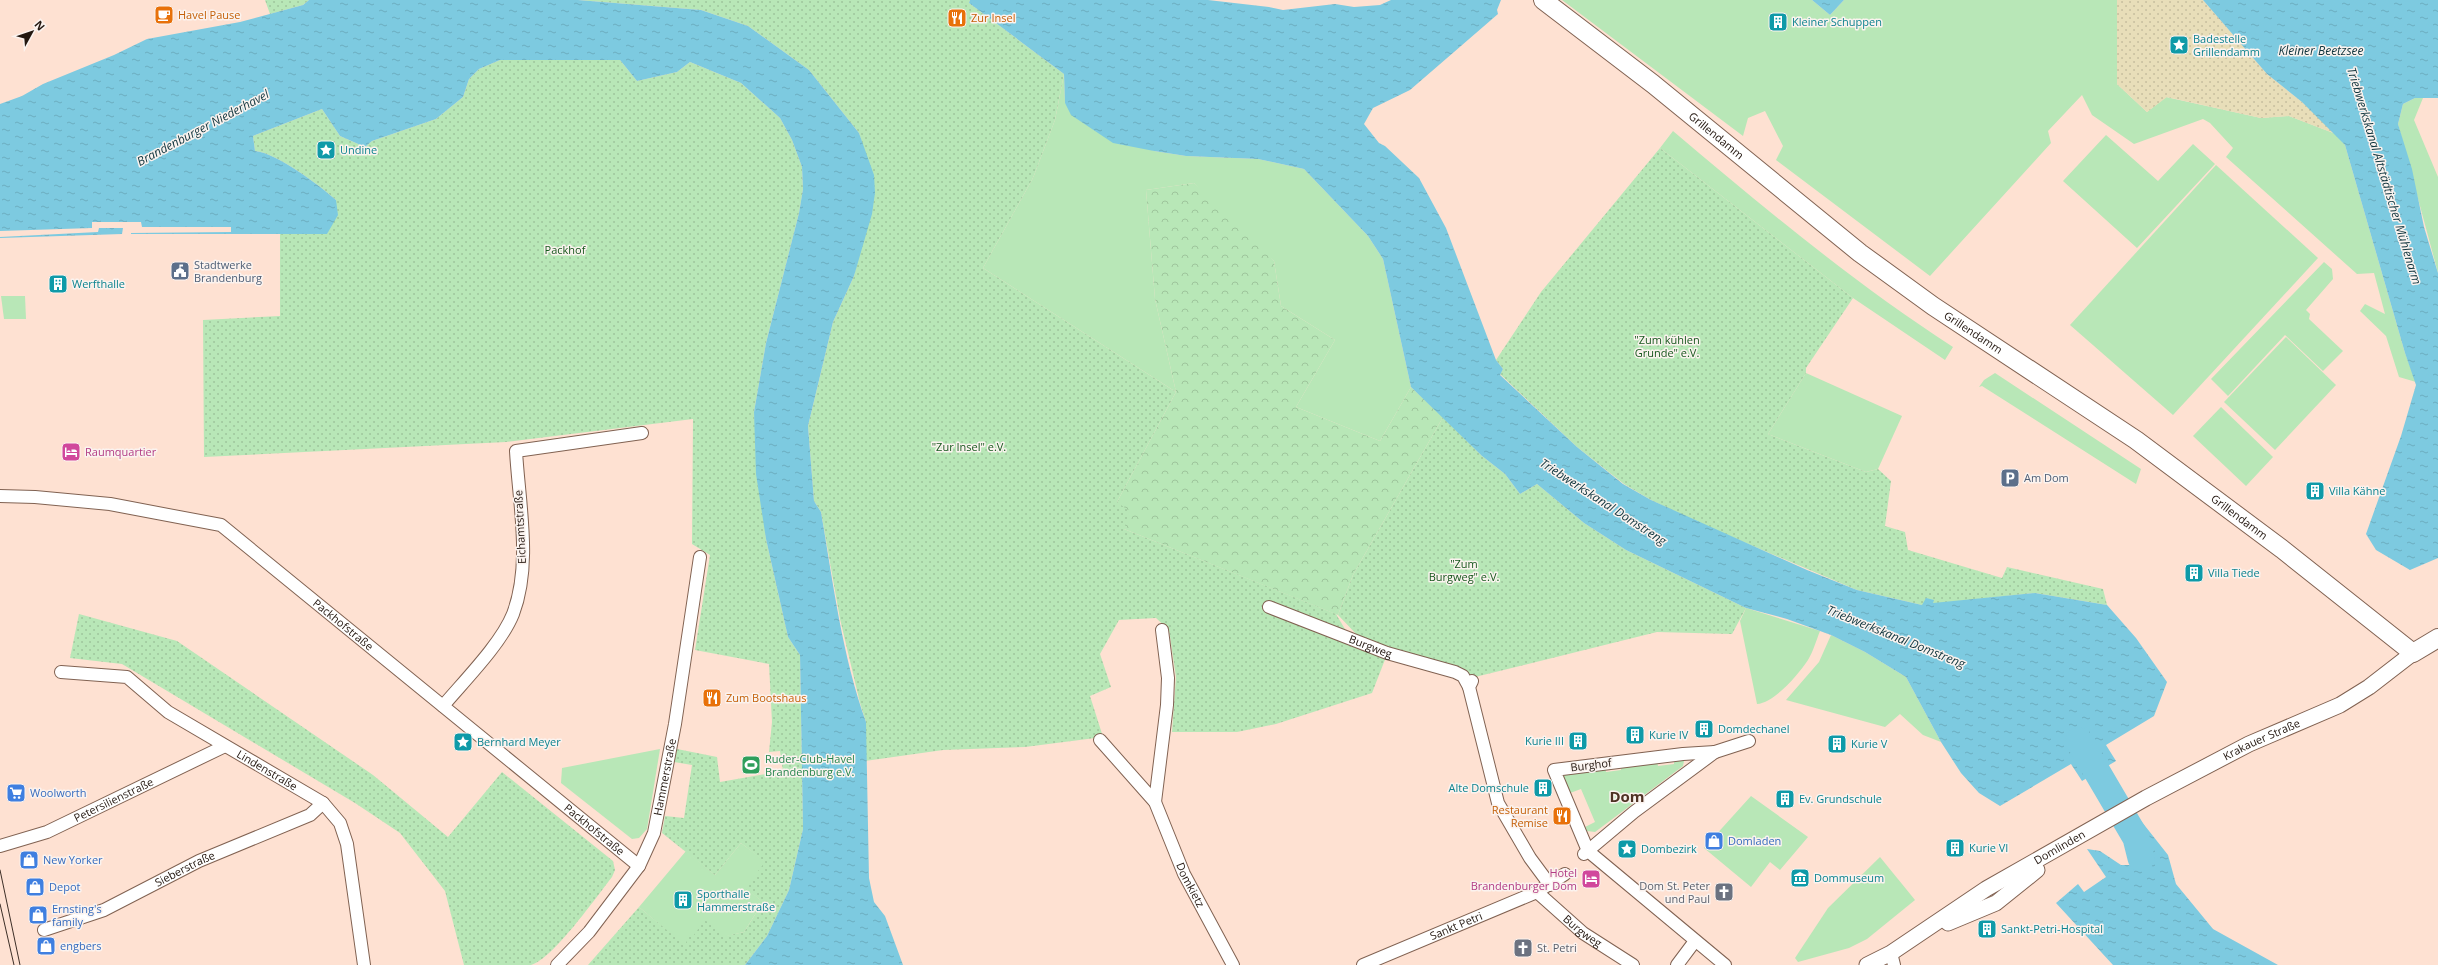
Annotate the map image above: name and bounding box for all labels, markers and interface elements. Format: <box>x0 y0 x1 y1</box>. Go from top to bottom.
cafe icon: Havel Pause <box>153 4 175 26</box>
place label: Havel Pause <box>178 7 240 22</box>
restaurant icon: Zur Insel <box>946 7 968 29</box>
place label: Zur Insel <box>971 10 1015 25</box>
building icon: Kleiner Schuppen <box>1767 11 1789 33</box>
north arrow <box>12 12 52 52</box>
place label: Kleiner Schuppen <box>1792 14 1882 29</box>
text: N <box>31 17 49 34</box>
place label: Badestelle Grillendamm <box>2193 31 2260 59</box>
place icon: Badestelle Grillendamm <box>2168 34 2190 56</box>
water label: Kleiner Beetzsee <box>2278 42 2364 59</box>
water label: Triebwerkskanal Altstädtischer Mühlenarm <box>2343 65 2426 286</box>
water label: Brandenburger Niederhavel <box>134 85 273 170</box>
street label: Grillendamm <box>1686 108 1747 162</box>
place icon: Undine <box>315 139 337 161</box>
place label: Undine <box>340 142 377 157</box>
park label: Packhof <box>545 242 587 257</box>
place label: Stadtwerke Brandenburg <box>194 257 262 285</box>
public building icon: Stadtwerke Brandenburg <box>169 260 191 282</box>
building icon: Werfthalle <box>47 273 69 295</box>
place label: Werfthalle <box>72 276 125 291</box>
street label: Grillendamm <box>1941 307 2006 357</box>
park label: "Zum kühlen Grunde" e.V. <box>1634 332 1700 360</box>
park label: "Zur Insel" e.V. <box>932 439 1006 454</box>
hotel icon: Raumquartier <box>60 441 82 463</box>
place label: Raumquartier <box>85 444 157 459</box>
water label: Triebwerkskanal Domstreng <box>1537 454 1670 549</box>
parking icon: Am Dom <box>1999 467 2021 489</box>
place label: Am Dom <box>2024 470 2069 485</box>
building icon: Villa Kähne <box>2304 480 2326 502</box>
place label: Villa Kähne <box>2329 483 2385 498</box>
street label: Eichamtstraße <box>510 490 529 564</box>
street label: Grillendamm <box>2208 491 2271 543</box>
park label: "Zum Burgweg" e.V. <box>1429 556 1499 584</box>
building icon: Villa Tiede <box>2183 562 2205 584</box>
place label: Villa Tiede <box>2208 565 2260 580</box>
street label: Packhofstraße <box>310 595 377 653</box>
water label: Triebwerkskanal Domstreng <box>1825 601 1969 672</box>
street label: Burgweg <box>1347 631 1394 661</box>
restaurant icon: Zum Bootshaus <box>701 687 723 709</box>
place label: Zum Bootshaus <box>726 690 806 705</box>
street label: Krakauer Straße <box>2220 715 2302 763</box>
building icon: Domdechanel <box>1693 718 1715 740</box>
place label: Domdechanel <box>1718 721 1790 736</box>
building icon: Kurie IV <box>1624 724 1646 746</box>
place label: Kurie IV <box>1649 727 1689 742</box>
building icon: Kurie III <box>1567 730 1589 752</box>
place icon: Bernhard Meyer <box>452 731 474 753</box>
place label: Kurie III <box>1525 733 1564 748</box>
building icon: Kurie V <box>1826 733 1848 755</box>
place label: Bernhard Meyer <box>477 734 561 749</box>
place label: Kurie V <box>1851 736 1888 751</box>
street label: Hammerstraße <box>650 737 679 817</box>
street label: Lindenstraße <box>234 746 300 793</box>
place label: Ruder-Club-Havel Brandenburg e.V. <box>765 751 855 779</box>
sports icon: Ruder-Club-Havel Brandenburg e.V. <box>740 754 762 776</box>
street label: Burghof <box>1569 754 1614 774</box>
street label: Petersilienstraße <box>71 774 156 825</box>
building icon: Alte Domschule <box>1532 777 1554 799</box>
place label: Alte Domschule <box>1449 780 1529 795</box>
supermarket icon: Woolworth <box>5 782 27 804</box>
place label: Woolworth <box>30 785 86 800</box>
district label: Dom <box>1609 786 1645 806</box>
building icon: Ev. Grundschule <box>1774 788 1796 810</box>
place label: Ev. Grundschule <box>1799 791 1882 806</box>
street label: Packhofstraße <box>561 800 628 858</box>
place label: Restaurant Remise <box>1492 802 1548 830</box>
restaurant icon: Restaurant Remise <box>1551 805 1573 827</box>
street label: Domlinden <box>2031 826 2088 867</box>
shop icon: Domladen <box>1703 830 1725 852</box>
place label: Domladen <box>1728 833 1781 848</box>
building icon: Kurie VI <box>1944 837 1966 859</box>
place icon: Dombezirk <box>1616 838 1638 860</box>
place label: Kurie VI <box>1969 840 2008 855</box>
place label: Dombezirk <box>1641 841 1697 856</box>
street label: Sieberstraße <box>152 847 217 890</box>
shop icon: New Yorker <box>18 849 40 871</box>
place label: New Yorker <box>43 852 103 867</box>
street label: Domkietz <box>1173 860 1208 910</box>
place label: Hotel Brandenburger Dom <box>1471 865 1577 893</box>
museum icon: Dommuseum <box>1789 867 1811 889</box>
hotel icon: Hotel Brandenburger Dom <box>1580 868 1602 890</box>
place label: Dommuseum <box>1814 870 1884 885</box>
shop icon: Depot <box>24 876 46 898</box>
place label: Dom St. Peter und Paul <box>1639 878 1710 906</box>
place label: Depot <box>49 879 81 894</box>
church icon: Dom St. Peter und Paul <box>1713 881 1735 903</box>
place label: Sporthalle Hammerstraße <box>697 886 775 914</box>
building icon: Sporthalle Hammerstraße <box>672 889 694 911</box>
place label: Ernsting's family <box>52 901 102 929</box>
shop icon: Ernsting's family <box>27 904 49 926</box>
street label: Sankt Petri <box>1427 908 1484 943</box>
street label: Burgweg <box>1560 911 1605 950</box>
building icon: Sankt-Petri-Hospital <box>1976 918 1998 940</box>
place label: Sankt-Petri-Hospital <box>2001 921 2103 936</box>
shop icon: engbers <box>35 935 57 957</box>
church icon: St. Petri <box>1512 937 1534 959</box>
place label: engbers <box>60 938 102 953</box>
place label: St. Petri <box>1537 940 1577 955</box>

